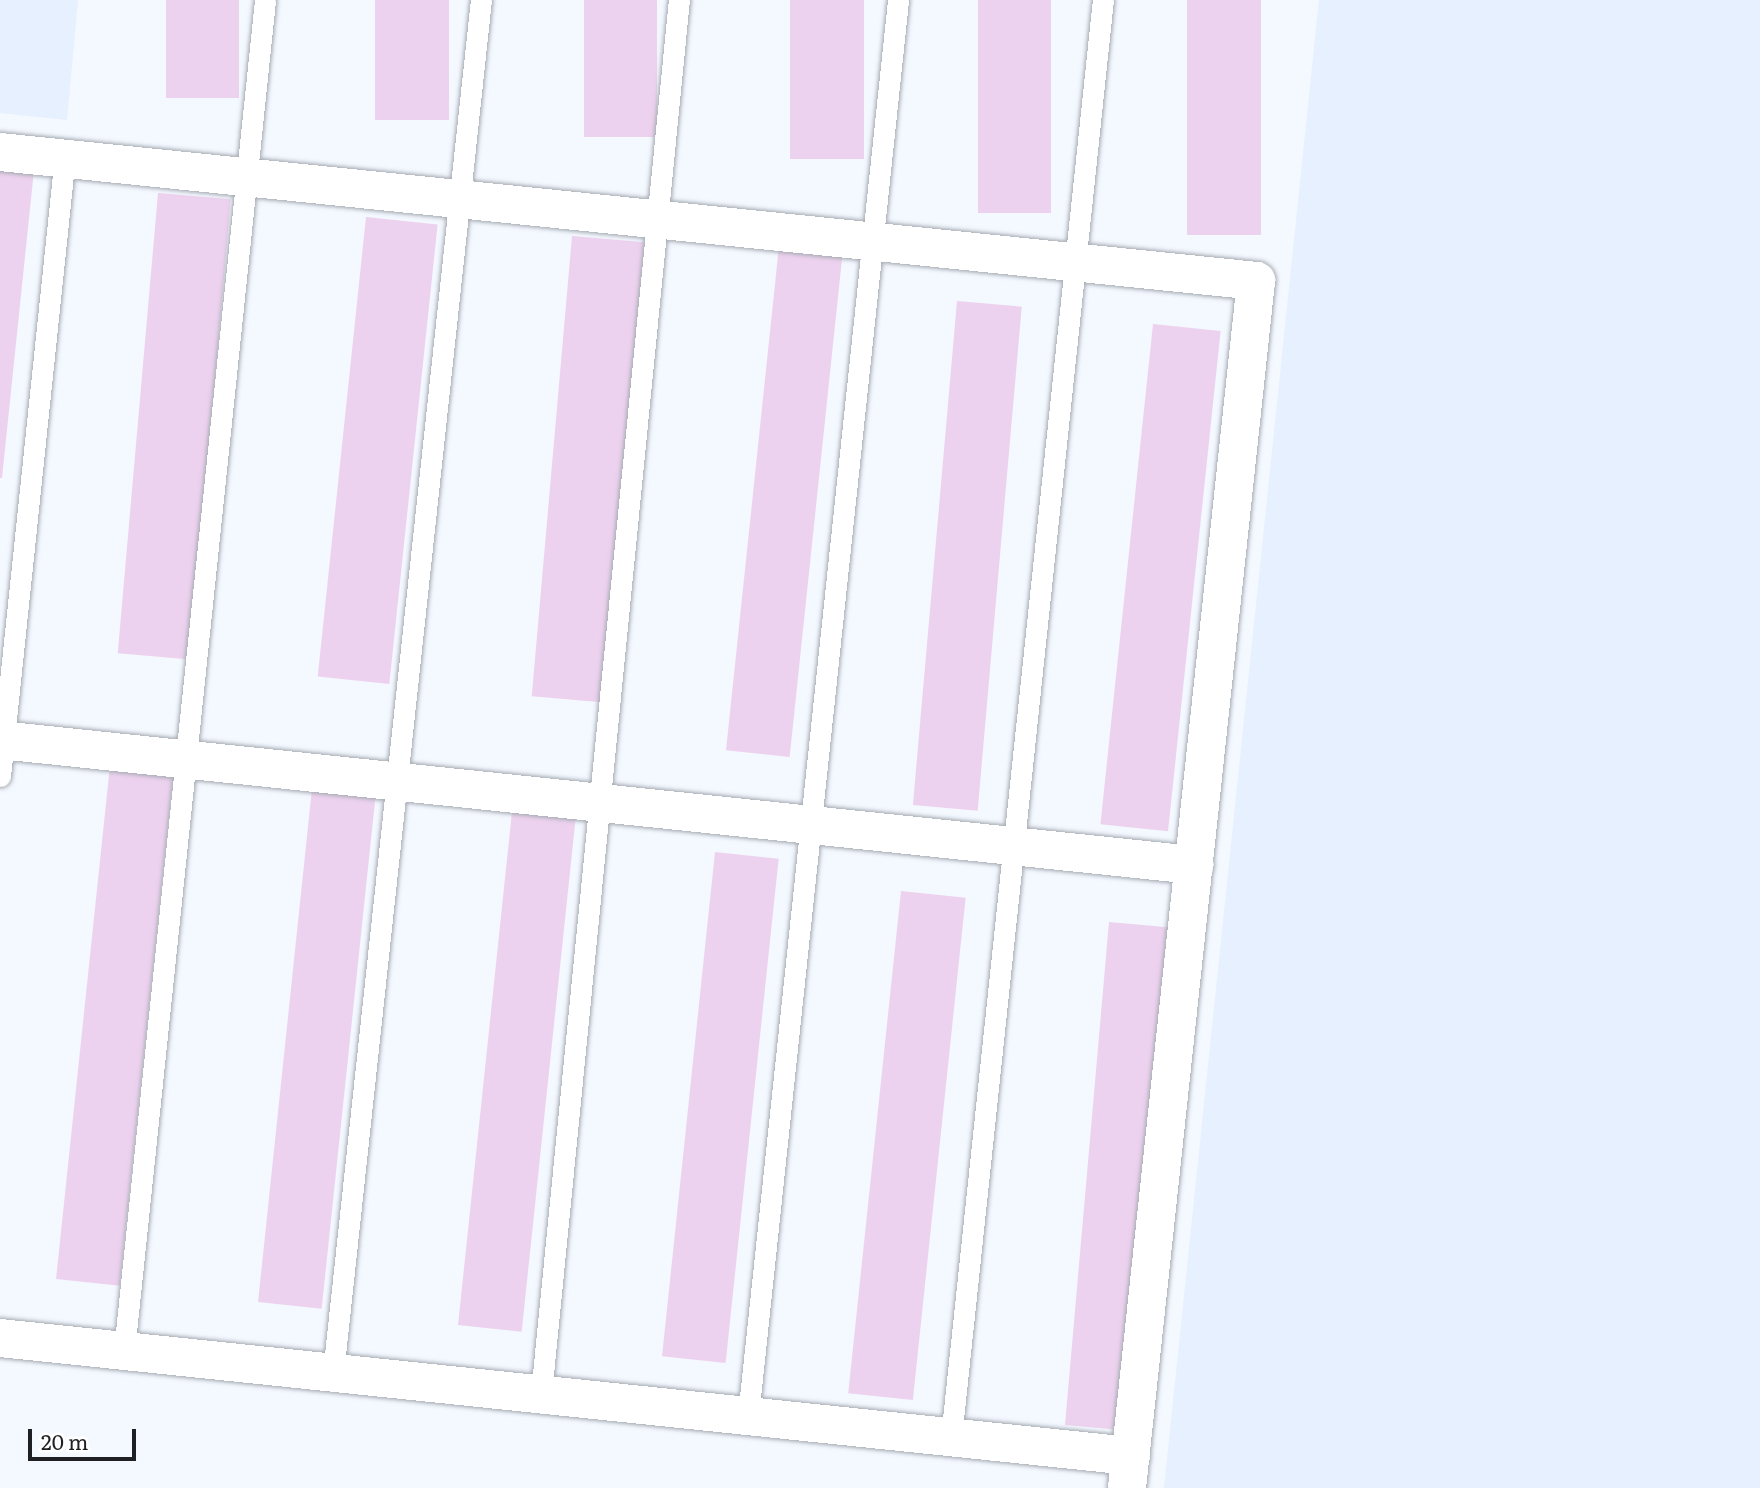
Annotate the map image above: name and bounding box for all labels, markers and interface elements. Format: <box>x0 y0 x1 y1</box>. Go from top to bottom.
scale bar <box>32 1414 140 1458</box>
text: 20 m <box>41 1425 88 1456</box>

